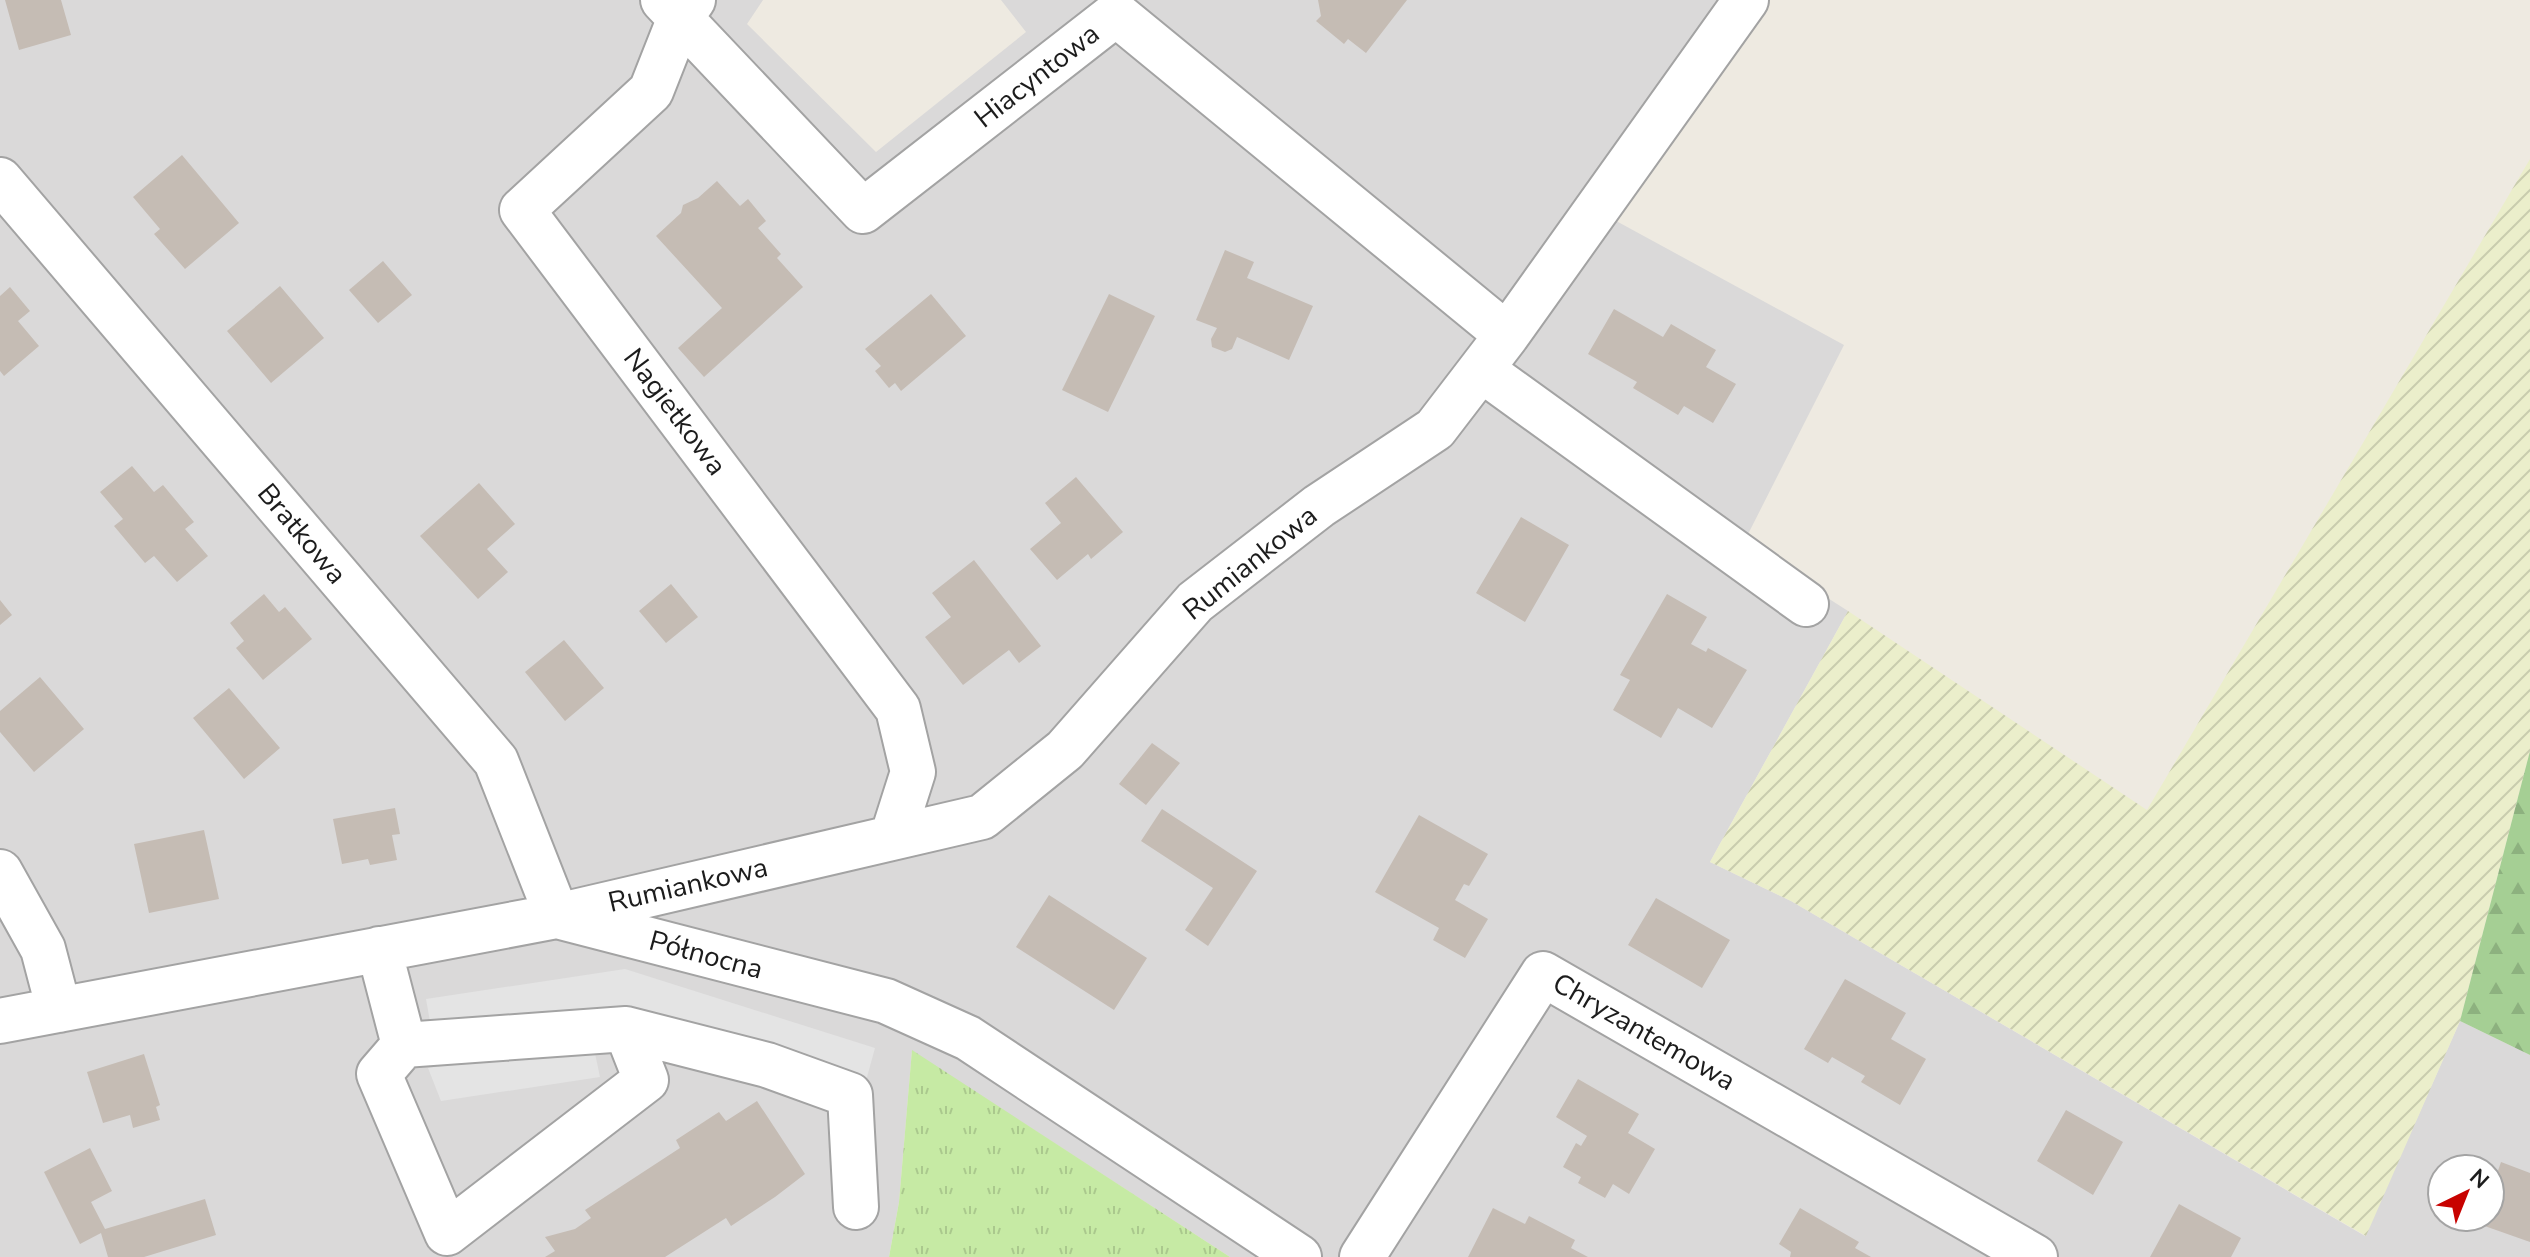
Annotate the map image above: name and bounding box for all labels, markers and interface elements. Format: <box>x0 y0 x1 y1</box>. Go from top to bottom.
street label: Hiacyntowa <box>967 15 1107 137</box>
street label: Nagietkowa <box>615 341 735 483</box>
street label: Bratkowa <box>249 476 355 592</box>
street label: Rumiankowa <box>1175 497 1325 629</box>
street label: Rumiankowa <box>604 848 772 922</box>
street label: Północna <box>645 922 767 988</box>
street label: Chryzantemowa <box>1546 964 1742 1100</box>
north arrow <box>2426 1153 2506 1233</box>
text: N <box>2463 1163 2495 1196</box>

